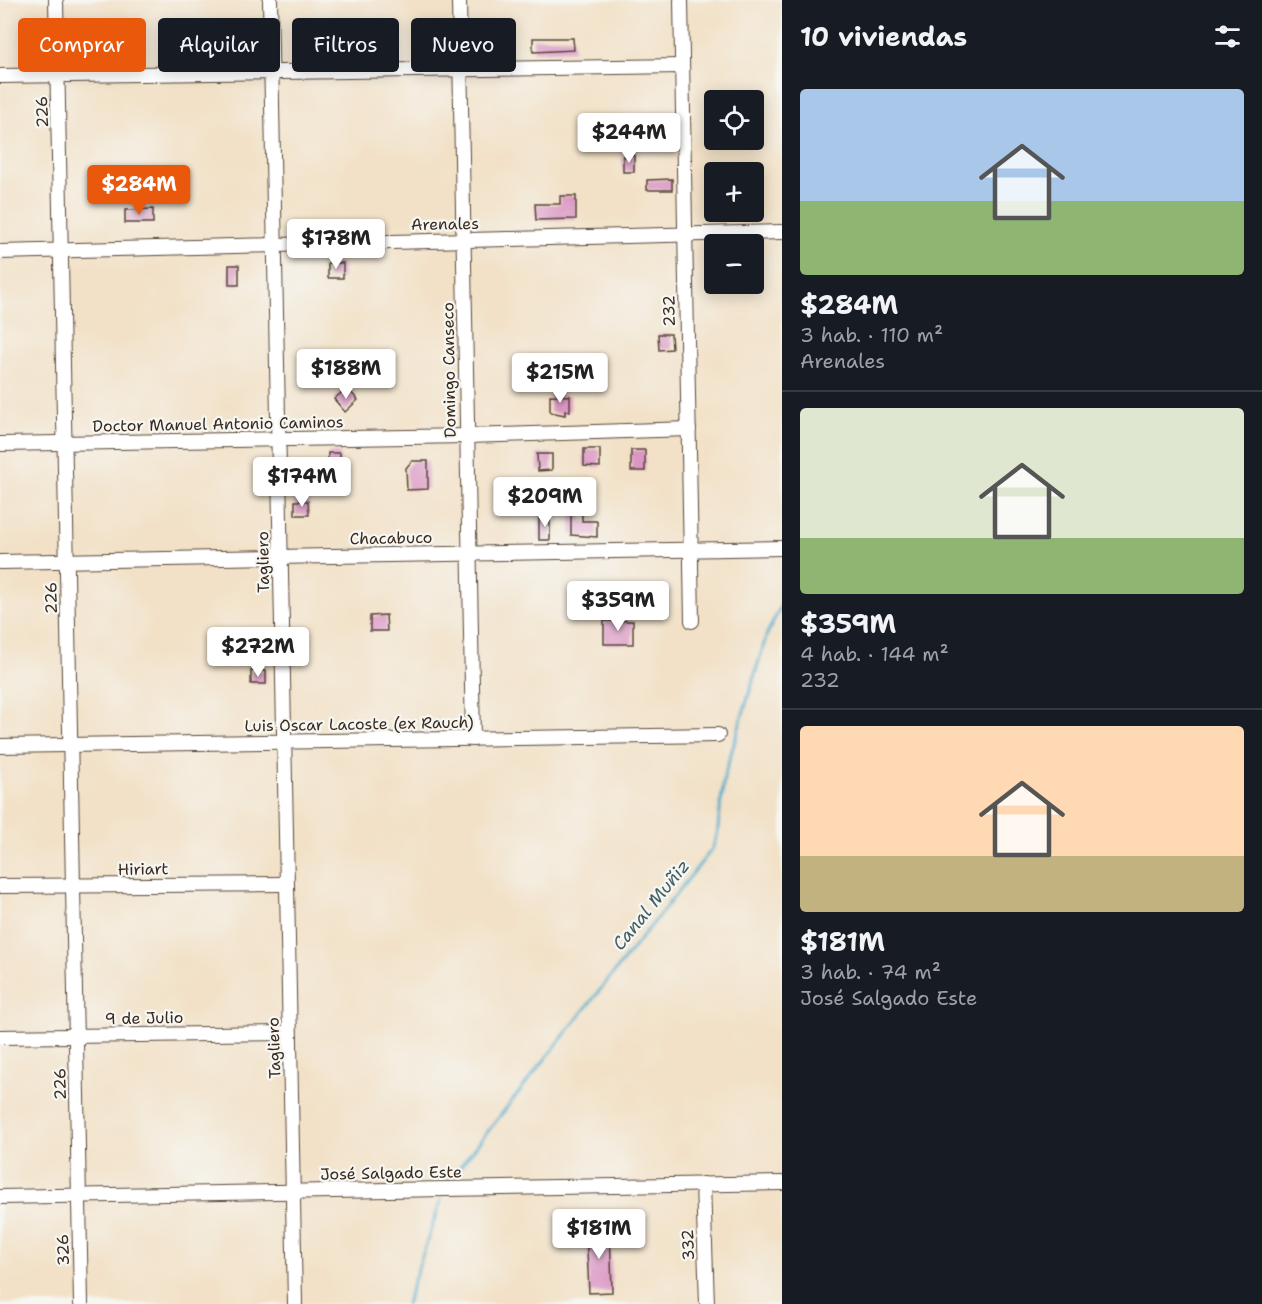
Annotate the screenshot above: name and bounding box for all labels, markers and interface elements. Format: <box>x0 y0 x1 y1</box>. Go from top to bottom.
chip: Comprar <box>18 18 146 72</box>
chip: Alquilar <box>158 18 280 72</box>
chip: Filtros <box>292 18 399 72</box>
chip: Nuevo <box>411 18 516 72</box>
text: 10 viviendas <box>800 19 967 54</box>
icon: filters <box>1211 20 1244 53</box>
map controls <box>704 90 764 294</box>
button: locate <box>704 90 764 150</box>
street label: 226 <box>31 96 53 128</box>
pin: $244M <box>587 113 671 164</box>
text: $244M <box>592 119 666 145</box>
icon: home <box>968 128 1076 236</box>
button: + <box>704 162 764 222</box>
pin: $284M <box>97 165 181 216</box>
text: $284M <box>101 171 177 197</box>
street label: Arenales <box>411 213 479 235</box>
pin: $178M <box>294 219 378 270</box>
text: $178M <box>301 225 371 251</box>
button: − <box>704 234 764 294</box>
text: $284M <box>800 287 898 322</box>
street label: 232 <box>658 295 680 327</box>
street label: Domingo Canseco <box>437 302 461 438</box>
text: 3 hab. · 110 m² <box>800 322 943 348</box>
text: Arenales <box>800 348 885 374</box>
pin: $188M <box>304 349 388 400</box>
pin: $215M <box>518 353 602 404</box>
text: $188M <box>311 355 381 381</box>
text: $215M <box>526 359 594 385</box>
street label: Doctor Manuel Antonio Caminos <box>92 411 344 437</box>
icon: home <box>968 447 1076 555</box>
pin: $174M <box>260 457 344 508</box>
text: $174M <box>267 463 337 489</box>
pin: $209M <box>503 477 587 528</box>
text: $209M <box>507 483 583 509</box>
street label: Chacabuco <box>349 527 433 549</box>
street label: Tagliero <box>252 531 274 593</box>
pin: $359M <box>576 581 660 632</box>
street label: 226 <box>40 582 62 614</box>
text: $359M <box>581 587 655 613</box>
text: $359M <box>800 606 896 641</box>
pin: $272M <box>216 627 300 678</box>
text: $272M <box>221 633 295 659</box>
text: 4 hab. · 144 m² <box>800 641 949 667</box>
text: 232 <box>800 667 840 693</box>
street label: Luis Oscar Lacoste (ex Rauch) <box>244 712 474 736</box>
icon: home <box>968 765 1076 873</box>
water label: Canal Muñiz <box>607 855 695 955</box>
street label: Hiriart <box>117 858 169 880</box>
text: $181M <box>800 924 885 959</box>
text: 3 hab. · 74 m² <box>800 959 941 985</box>
text: José Salgado Este <box>800 985 977 1011</box>
street label: 9 de Julio <box>104 1007 184 1029</box>
street label: Tagliero <box>262 1017 286 1079</box>
street label: 226 <box>49 1068 71 1100</box>
street label: José Salgado Este <box>320 1161 462 1185</box>
pin: $181M <box>557 1209 641 1260</box>
text: $181M <box>566 1215 632 1241</box>
street label: 332 <box>677 1229 699 1261</box>
street label: 326 <box>52 1234 74 1266</box>

